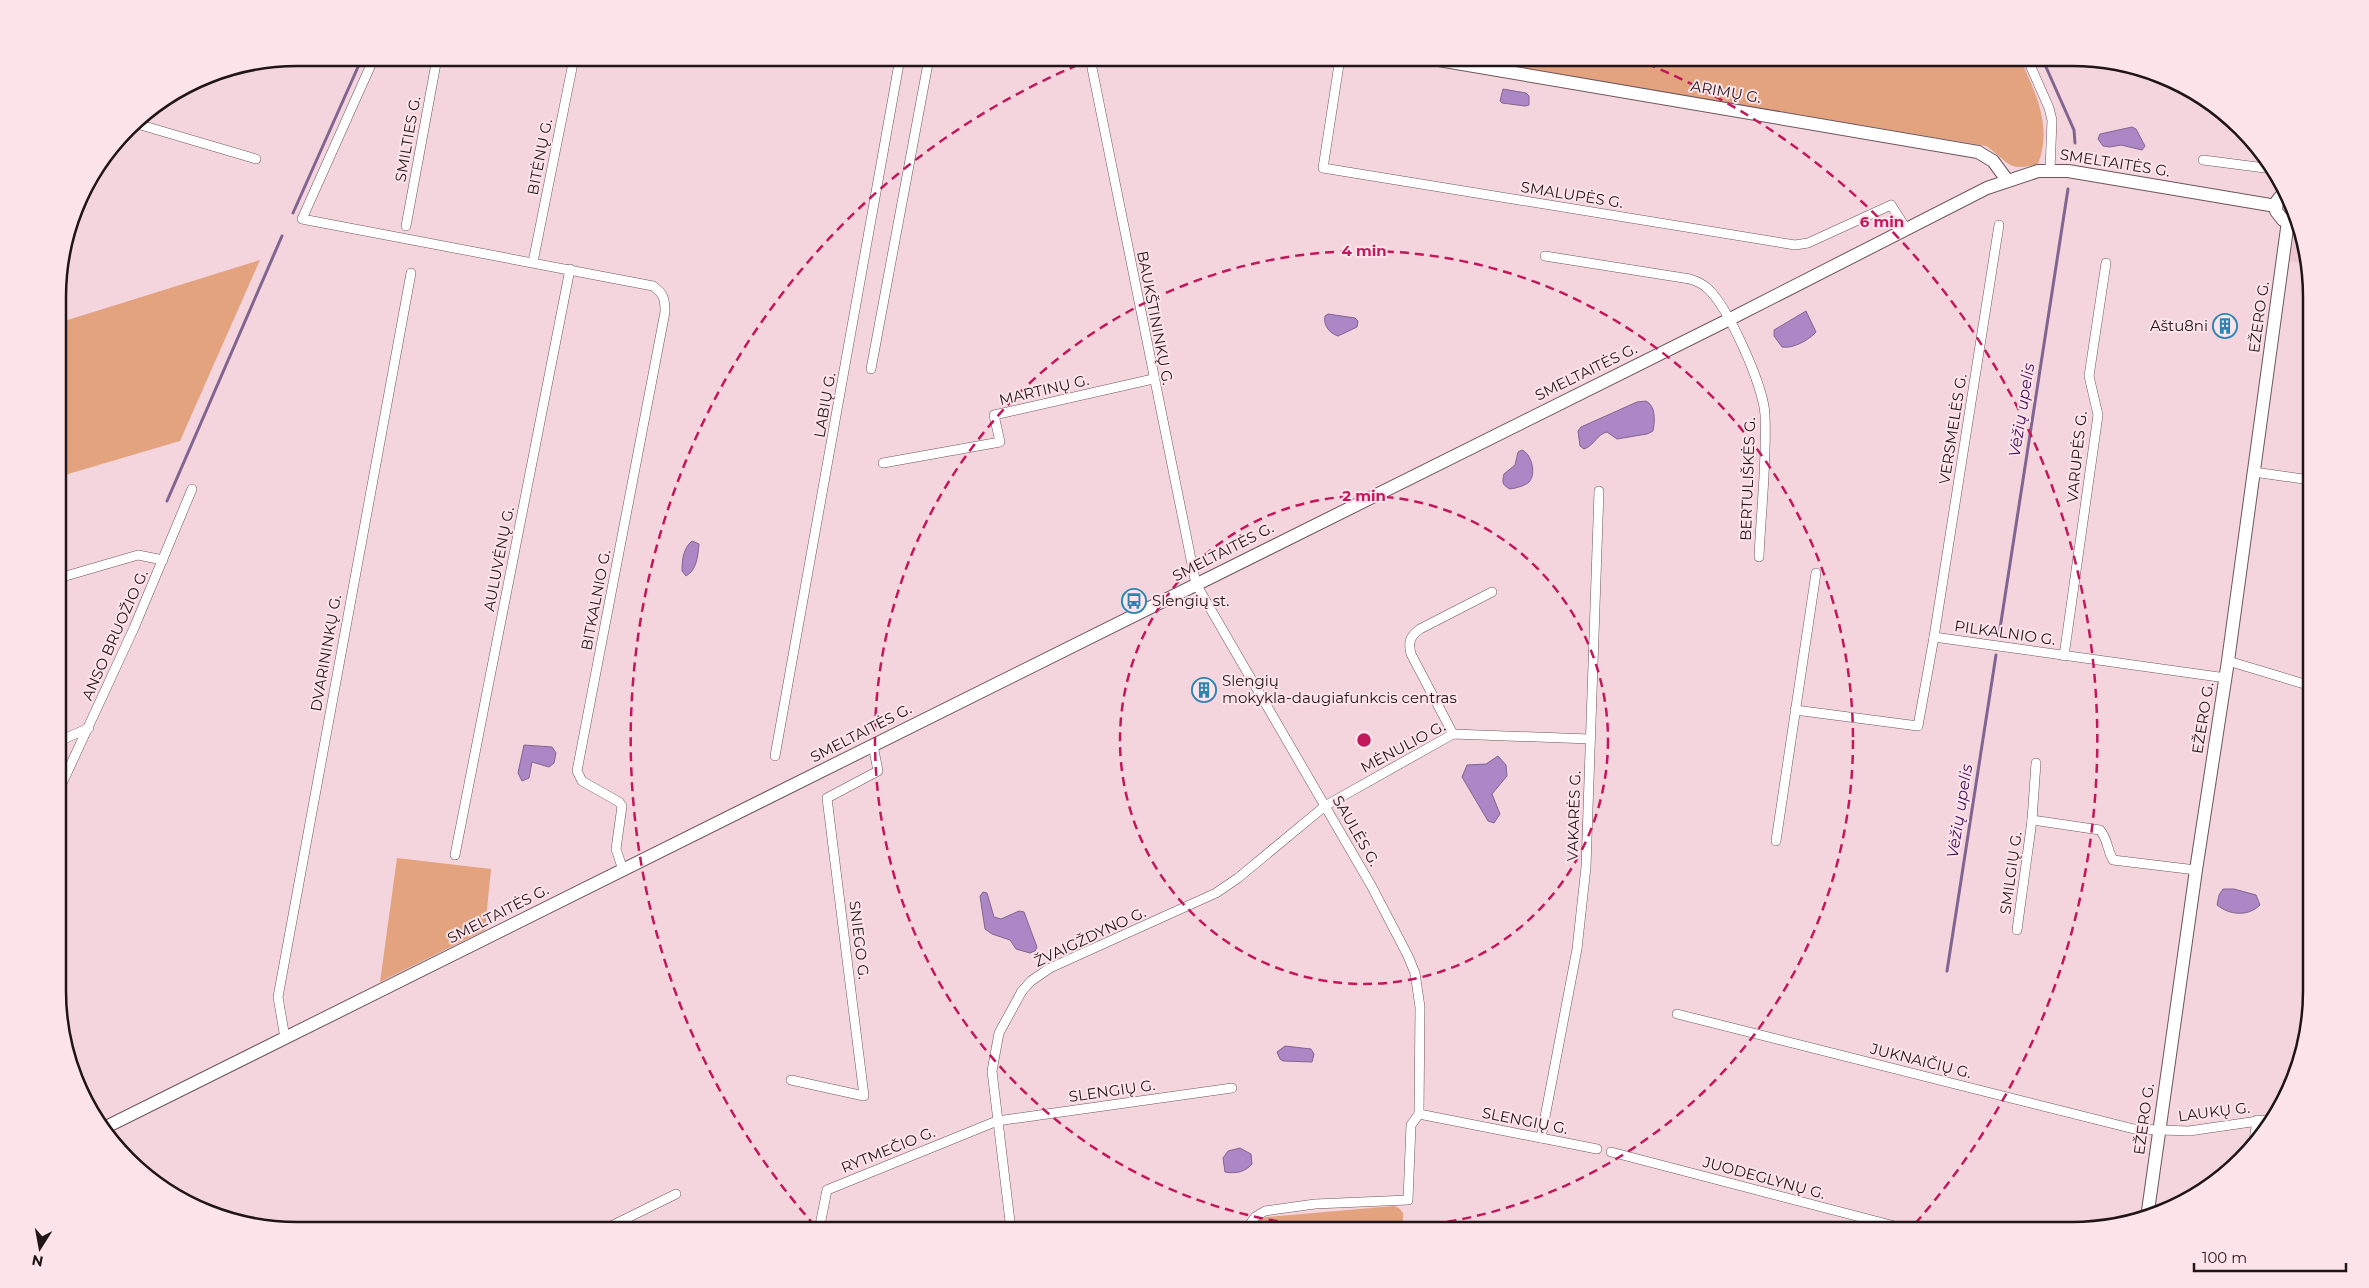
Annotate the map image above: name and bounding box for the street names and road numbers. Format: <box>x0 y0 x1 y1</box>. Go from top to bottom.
street label: ARIMŲ G. <box>1689 76 1763 107</box>
street label: SMILTIES G. <box>391 94 424 183</box>
street label: BITĖNŲ G. <box>523 117 556 197</box>
street label: SMELTAITĖS G. <box>2059 144 2172 181</box>
street label: SMALUPĖS G. <box>1519 177 1625 212</box>
street label: BAUKŠTININKŲ G. <box>1133 249 1178 387</box>
street label: EŽERO G. <box>2244 280 2273 354</box>
street label: SMELTAITĖS G. <box>1532 339 1640 404</box>
street label: MARTINŲ G. <box>997 370 1091 409</box>
street label: LABIŲ G. <box>809 371 840 439</box>
street label: VERSMELĖS G. <box>1934 372 1971 486</box>
street label: VARUPĖS G. <box>2062 410 2091 504</box>
street label: BERTULIŠKĖS G. <box>1736 417 1759 541</box>
street label: AULUVĖNŲ G. <box>479 505 518 613</box>
street label: SMELTAITĖS G. <box>1169 518 1277 585</box>
street label: BITKALNIO G. <box>576 548 615 652</box>
street label: ANSO BRUOŽIO G. <box>77 567 152 703</box>
street label: DVARININKŲ G. <box>306 593 345 713</box>
street label: PILKALNIO G. <box>1953 616 2057 649</box>
street label: EŽERO G. <box>2187 681 2218 755</box>
street label: SMELTAITĖS G. <box>807 699 915 766</box>
street label: MĖNULIO G. <box>1357 716 1448 777</box>
street label: VAKARĖS G. <box>1562 770 1585 862</box>
street label: SAULĖS G. <box>1329 792 1384 870</box>
street label: SMILGIŲ G. <box>1995 830 2026 916</box>
street label: SMELTAITĖS G. <box>444 880 552 947</box>
street label: SNIEGO G. <box>845 900 874 980</box>
street label: ŽVAIGŽDYNO G. <box>1031 902 1149 971</box>
street label: JUKNAIČIŲ G. <box>1868 1039 1974 1082</box>
street label: SLENGIŲ G. <box>1067 1075 1156 1106</box>
street label: EŽERO G. <box>2129 1082 2158 1156</box>
street label: LAUKŲ G. <box>2177 1098 2251 1125</box>
street label: SLENGIŲ G. <box>1481 1103 1570 1138</box>
street label: RYTMEČIO G. <box>838 1122 938 1177</box>
street label: JUODEGLYNŲ G. <box>1700 1152 1827 1203</box>

